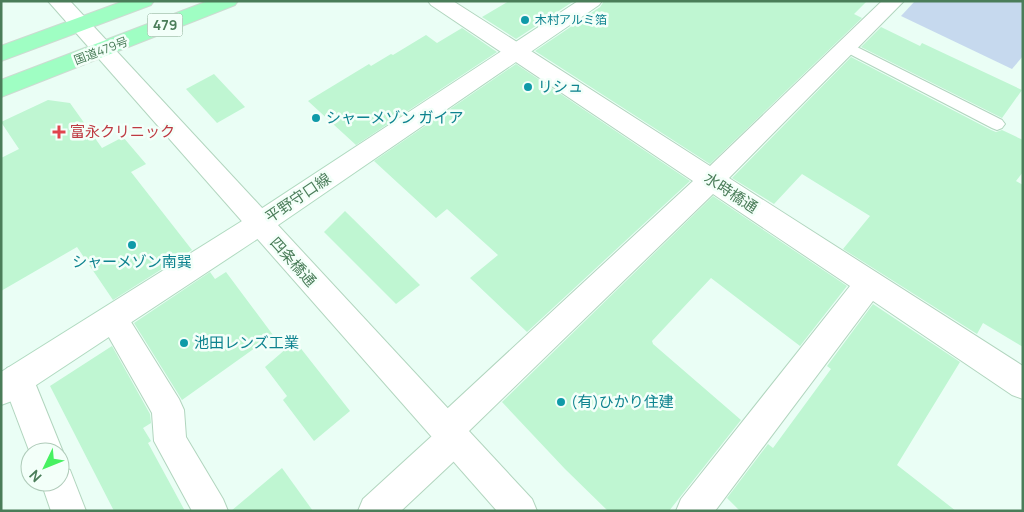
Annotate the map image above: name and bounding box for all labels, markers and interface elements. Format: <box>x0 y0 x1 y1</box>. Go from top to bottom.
place label: 木村アルミ箔 <box>535 11 607 28</box>
road number: 479 <box>148 14 182 36</box>
marker: 木村アルミ箔 <box>519 14 531 26</box>
street label: 国道479号 <box>71 32 130 69</box>
place label: リシュ <box>538 76 583 97</box>
marker: リシュ <box>522 81 534 93</box>
place label: シャーメゾン ガイア <box>326 107 463 128</box>
marker: シャーメゾン ガイア <box>310 112 322 124</box>
place label: 富永クリニック <box>70 121 175 142</box>
marker: 富永クリニック <box>52 125 66 139</box>
street label: 水時橋通 <box>700 167 762 218</box>
street label: 平野守口線 <box>261 168 335 227</box>
street label: 四条橋通 <box>265 232 321 291</box>
marker: シャーメゾン南巽 <box>126 239 138 251</box>
place label: シャーメゾン南巽 <box>72 251 192 272</box>
place label: 池田レンズ工業 <box>194 332 299 353</box>
marker: 池田レンズ工業 <box>178 337 190 349</box>
place label: (有)ひかり住建 <box>571 391 674 412</box>
marker: (有)ひかり住建 <box>555 396 567 408</box>
north arrow <box>20 442 70 492</box>
text: N <box>25 466 46 486</box>

